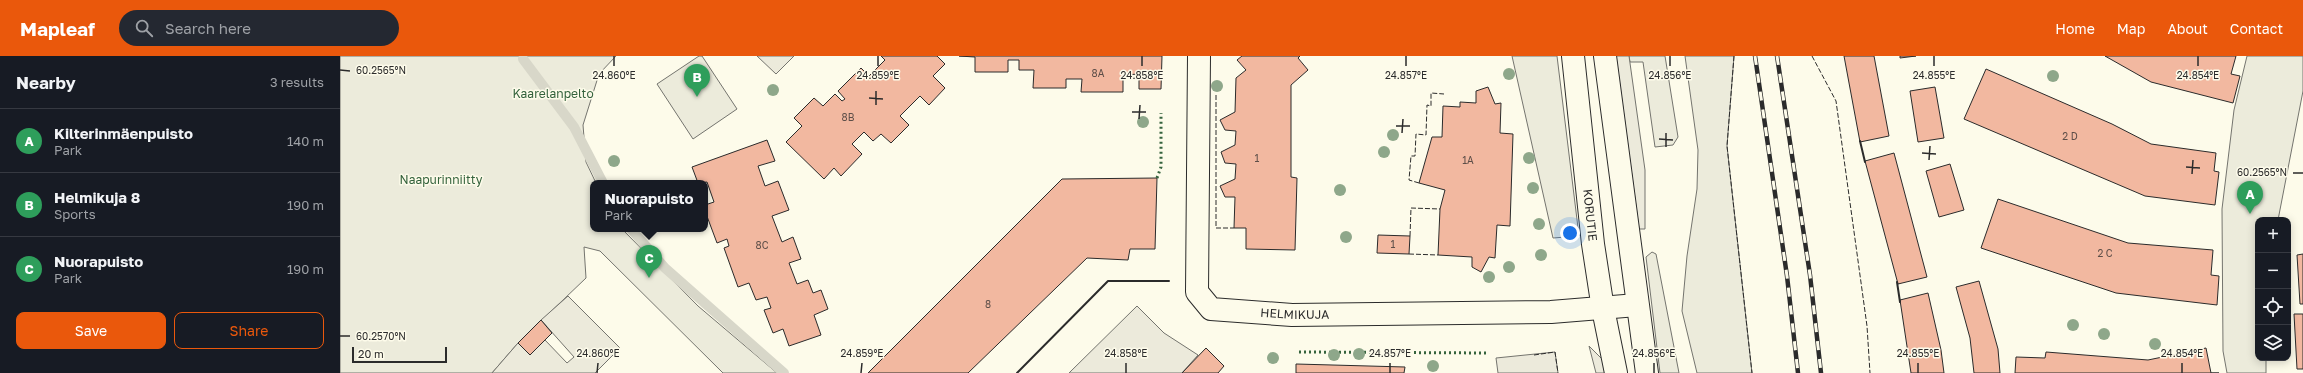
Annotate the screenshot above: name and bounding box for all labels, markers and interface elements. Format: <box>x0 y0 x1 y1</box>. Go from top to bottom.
search box <box>119 10 399 46</box>
text: Mapleaf <box>20 17 95 40</box>
icon: search <box>133 17 155 39</box>
text: Search here <box>165 19 251 37</box>
text: Home <box>2055 20 2095 37</box>
text: Map <box>2117 20 2145 37</box>
text: About <box>2167 20 2208 37</box>
text: Contact <box>2230 20 2283 37</box>
text: 60.2565°N <box>356 64 406 76</box>
pin: B <box>684 64 710 97</box>
house number: 8A <box>1092 67 1105 79</box>
text: 24.860°E <box>592 69 636 81</box>
text: 24.859°E <box>857 69 899 81</box>
text: 24.858°E <box>1121 69 1163 81</box>
text: 24.857°E <box>1385 69 1427 81</box>
text: 24.856°E <box>1649 69 1691 81</box>
text: 24.855°E <box>1913 69 1955 81</box>
text: 24.854°E <box>2177 69 2219 81</box>
text: Nearby <box>16 72 76 93</box>
text: 3 results <box>270 74 324 90</box>
park label: Kaarelanpelto <box>512 86 594 101</box>
house number: 8B <box>842 111 855 123</box>
text: Kilterinmäenpuisto <box>54 124 193 142</box>
house number: 2 D <box>2062 130 2078 142</box>
text: A <box>24 133 34 149</box>
text: 140 m <box>287 133 324 149</box>
text: Park <box>54 142 82 158</box>
house number: 1 <box>1255 152 1260 164</box>
house number: 1A <box>1462 154 1474 166</box>
text: 60.2565°N <box>2237 166 2287 178</box>
park label: Naapurinniitty <box>400 172 483 187</box>
popup <box>590 180 708 232</box>
pin: A <box>2237 181 2263 214</box>
text: Helmikuja 8 <box>54 188 140 206</box>
street label: KORUTIE <box>1580 188 1601 242</box>
text: Nuorapuisto <box>604 189 694 207</box>
text: B <box>24 197 34 213</box>
text: 190 m <box>287 197 324 213</box>
text: Sports <box>54 206 96 222</box>
text: Park <box>604 207 633 223</box>
map controls <box>2255 217 2291 361</box>
button: + <box>2255 217 2291 253</box>
your location <box>1560 223 1580 243</box>
house number: 1 <box>1391 238 1396 250</box>
house number: 8C <box>756 239 769 251</box>
pin: C <box>636 245 662 278</box>
house number: 2 C <box>2097 247 2113 259</box>
text: Nuorapuisto <box>54 252 143 270</box>
button: − <box>2255 253 2291 289</box>
text: C <box>24 261 34 277</box>
text: 190 m <box>287 261 324 277</box>
text: Park <box>54 270 82 286</box>
button: locate <box>2255 289 2291 325</box>
house number: 8 <box>985 298 991 310</box>
street label: HELMIKUJA <box>1260 305 1329 322</box>
button: Save <box>16 312 166 349</box>
button: Share <box>174 312 324 349</box>
button: layers <box>2255 325 2291 361</box>
text: 60.2570°N <box>356 330 406 342</box>
scale bar <box>352 345 447 364</box>
text: 20 m <box>358 347 384 360</box>
text: 24.860°E <box>576 347 620 359</box>
text: 24.859°E <box>841 347 883 359</box>
text: 24.858°E <box>1105 347 1147 359</box>
text: 24.857°E <box>1369 347 1411 359</box>
text: 24.856°E <box>1633 347 1675 359</box>
text: 24.855°E <box>1897 347 1939 359</box>
text: 24.854°E <box>2161 347 2203 359</box>

